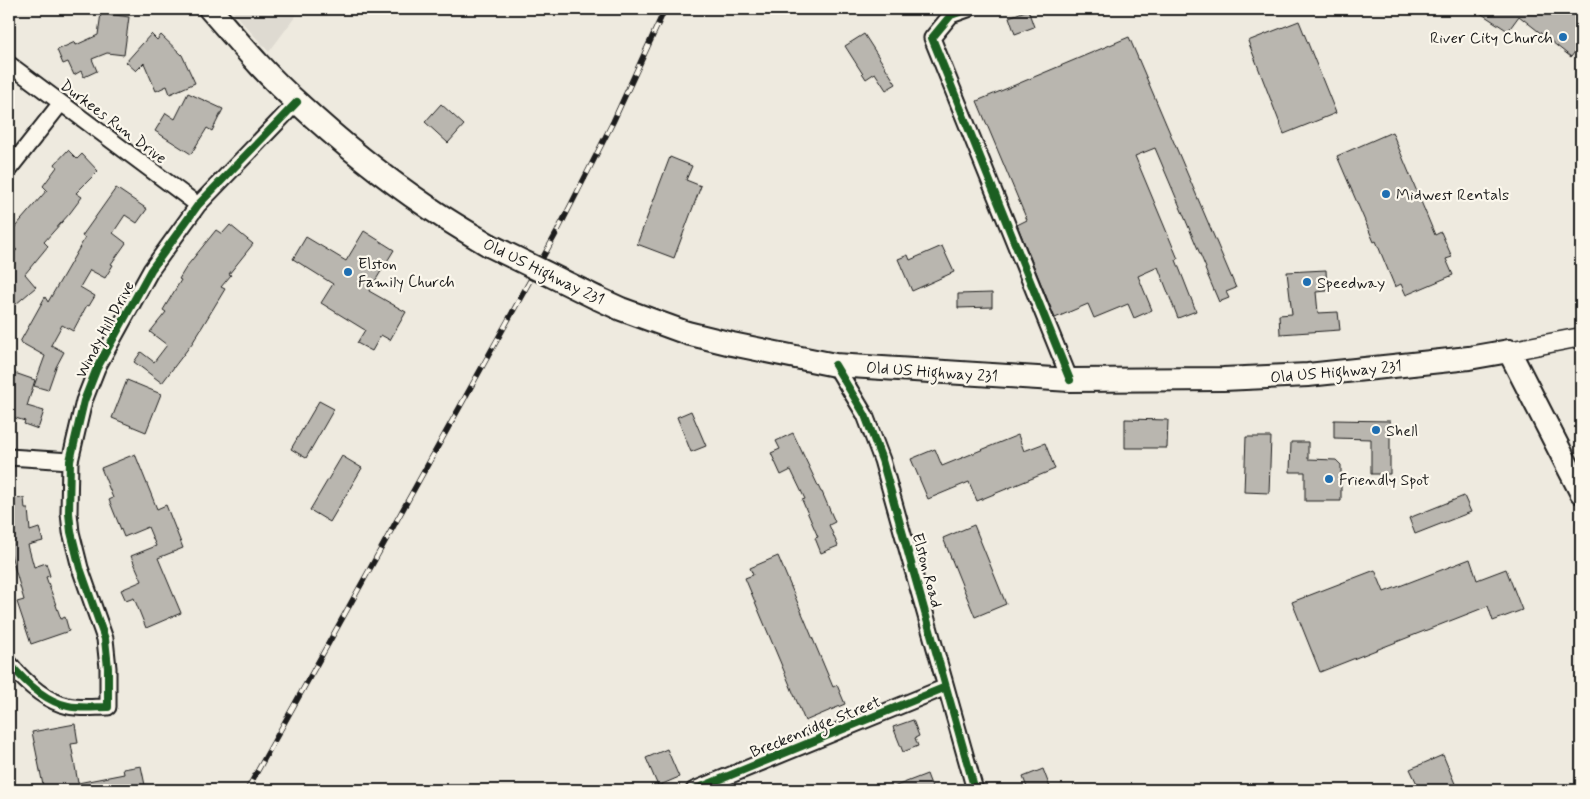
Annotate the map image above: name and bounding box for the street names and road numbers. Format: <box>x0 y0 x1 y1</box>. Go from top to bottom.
street label: Durkees Run Drive <box>56 75 171 169</box>
street label: Old US Highway 231 <box>479 234 607 312</box>
street label: Windy Hill Drive <box>71 277 140 382</box>
street label: Old US Highway 231 <box>1269 356 1403 390</box>
street label: Old US Highway 231 <box>865 357 999 389</box>
street label: Elston Road <box>906 531 947 610</box>
street label: Breckenridge Street <box>747 691 885 764</box>

